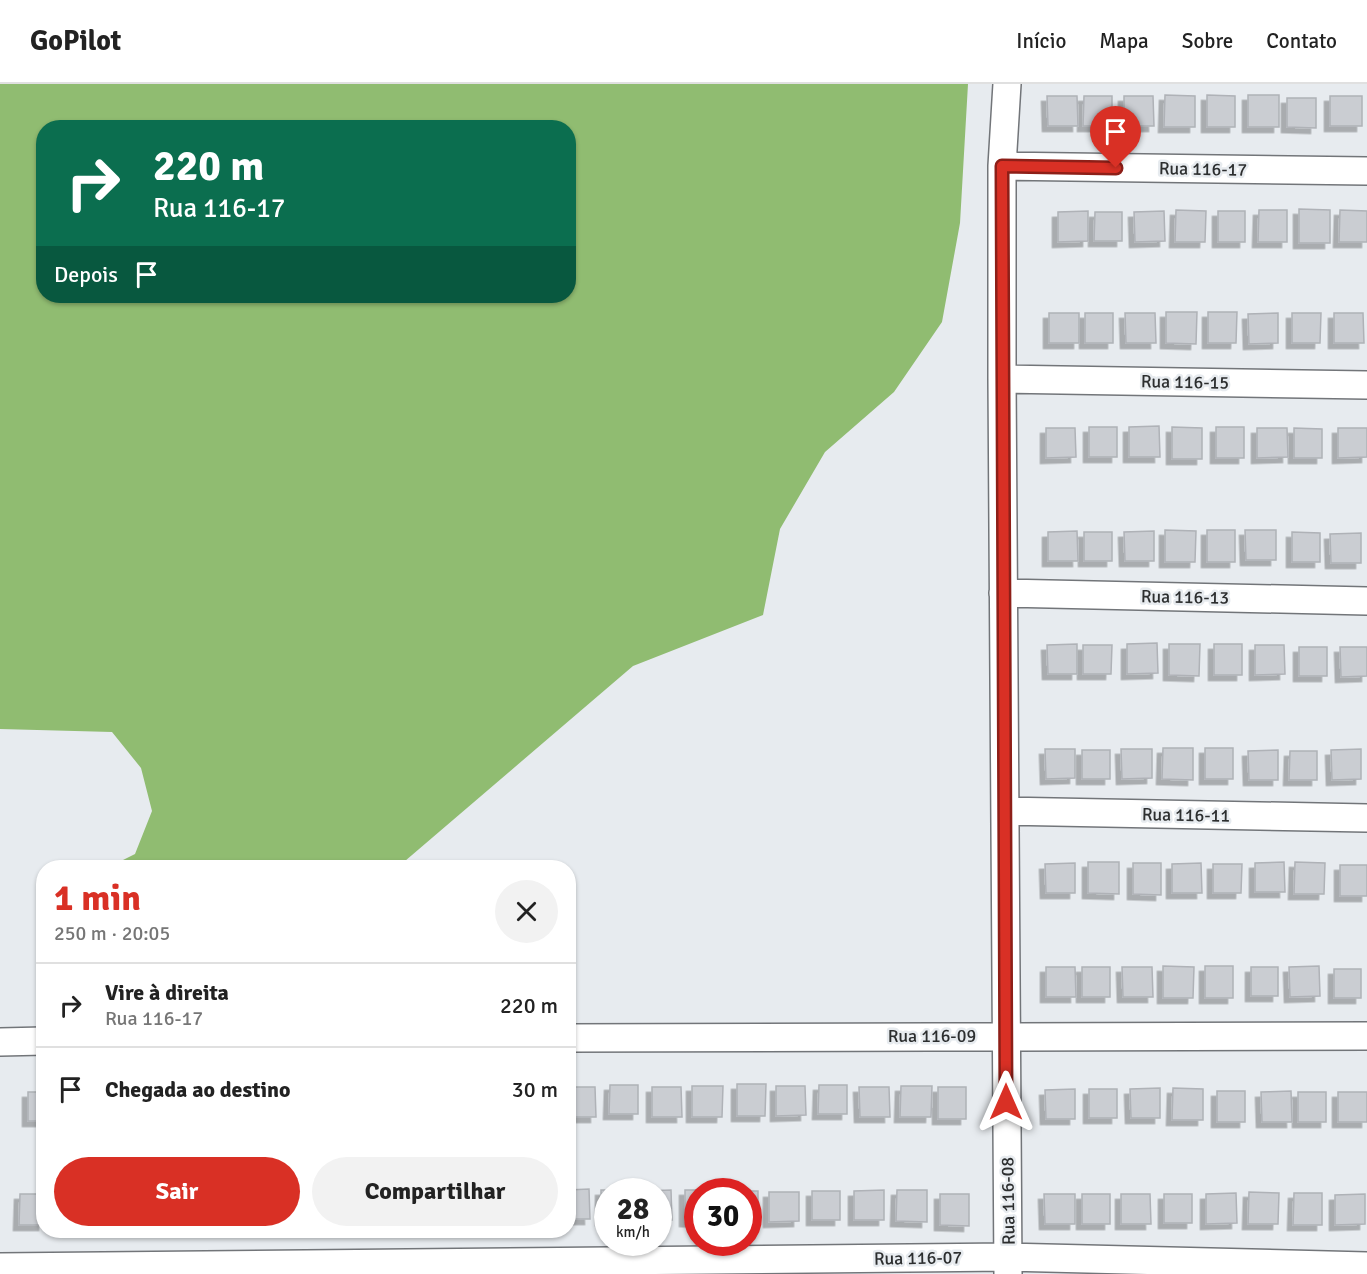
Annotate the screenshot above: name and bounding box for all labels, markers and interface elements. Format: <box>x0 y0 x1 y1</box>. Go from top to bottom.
text: GoPilot <box>30 24 121 58</box>
text: Início <box>1016 28 1066 54</box>
text: Mapa <box>1099 28 1149 54</box>
text: Sobre <box>1182 28 1233 54</box>
text: Contato <box>1266 28 1337 54</box>
pin <box>1090 106 1141 168</box>
icon: arrive <box>1099 115 1132 148</box>
text: 220 m <box>153 141 264 192</box>
icon: right <box>54 144 132 222</box>
street label: Rua 116-17 <box>1159 157 1247 181</box>
text: Rua 116-17 <box>153 192 285 225</box>
icon: arrive <box>130 258 163 291</box>
text: Depois <box>54 261 118 288</box>
street label: Rua 116-15 <box>1141 370 1229 394</box>
street label: Rua 116-13 <box>1141 585 1229 609</box>
street label: Rua 116-11 <box>1142 803 1230 827</box>
text: 1 min <box>54 876 141 921</box>
button: close <box>495 880 558 943</box>
text: 250 m · 20:05 <box>54 921 170 946</box>
text: Vire à direita <box>105 979 229 1006</box>
icon: right <box>54 989 87 1022</box>
text: 220 m <box>500 992 558 1019</box>
text: Rua 116-17 <box>105 1006 203 1031</box>
street label: Rua 116-09 <box>888 1025 976 1047</box>
position arrow <box>974 1070 1038 1134</box>
icon: arrive <box>54 1073 87 1106</box>
text: Chegada ao destino <box>105 1076 291 1103</box>
text: 30 m <box>512 1076 558 1103</box>
button: Sair <box>54 1157 300 1226</box>
button: Compartilhar <box>312 1157 558 1226</box>
street label: Rua 116-08 <box>996 1157 1020 1245</box>
speed limit sign: 30 <box>684 1178 762 1256</box>
text: 28 <box>617 1191 649 1228</box>
text: km/h <box>616 1223 650 1241</box>
street label: Rua 116-07 <box>874 1246 962 1270</box>

